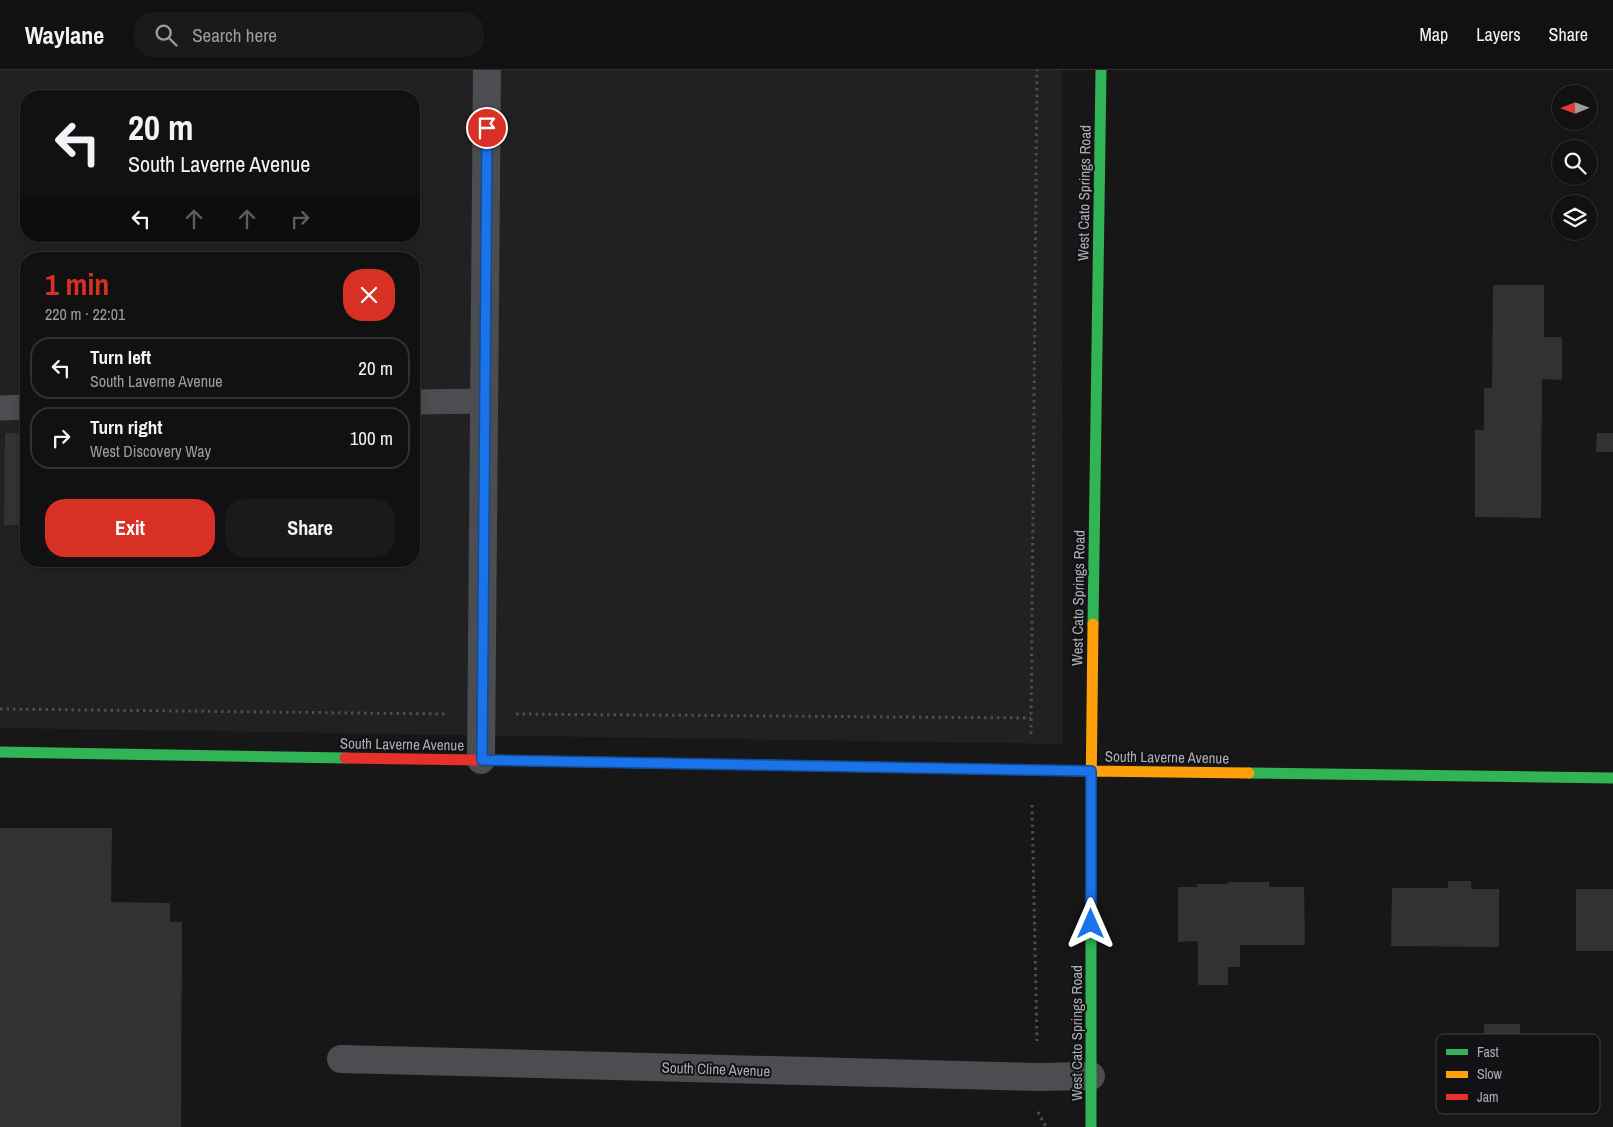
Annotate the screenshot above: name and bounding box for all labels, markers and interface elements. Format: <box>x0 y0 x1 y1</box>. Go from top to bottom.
search box <box>134 12 484 57</box>
text: Waylane <box>25 19 104 51</box>
icon: search <box>152 21 180 49</box>
text: Search here <box>192 22 277 48</box>
text: Map <box>1420 22 1448 47</box>
text: Layers <box>1476 22 1521 47</box>
text: Share <box>1549 22 1588 47</box>
north arrow <box>1552 85 1598 130</box>
map controls <box>1552 85 1597 240</box>
text: 20 m <box>128 104 193 151</box>
pin <box>466 107 508 149</box>
icon: left <box>45 110 110 175</box>
icon: arrive <box>473 114 501 142</box>
street label: West Cato Springs Road <box>1072 125 1096 261</box>
button: search <box>1552 140 1597 185</box>
text: South Laverne Avenue <box>128 149 310 179</box>
button: layers <box>1552 195 1597 240</box>
icon: left <box>127 205 155 233</box>
icon: ahead <box>180 205 208 233</box>
icon: ahead <box>233 205 261 233</box>
icon: right <box>286 205 314 233</box>
text: 1 min <box>45 264 109 304</box>
button: close <box>343 269 395 321</box>
text: 220 m · 22:01 <box>45 303 125 325</box>
text: Turn left <box>90 344 151 370</box>
icon: left <box>47 354 75 382</box>
text: 20 m <box>358 355 393 381</box>
text: South Laverne Avenue <box>90 370 223 392</box>
text: Turn right <box>90 414 162 440</box>
icon: right <box>47 424 75 452</box>
text: 100 m <box>350 425 393 451</box>
text: West Discovery Way <box>90 440 211 462</box>
button: Exit <box>45 499 215 557</box>
button: Share <box>225 499 395 557</box>
street label: West Cato Springs Road <box>1066 530 1090 666</box>
street label: South Laverne Avenue <box>340 732 464 756</box>
street label: South Laverne Avenue <box>1105 745 1229 769</box>
position arrow <box>1064 897 1116 949</box>
street label: West Cato Springs Road <box>1066 965 1087 1101</box>
legend <box>1436 1034 1600 1114</box>
text: Fast <box>1477 1043 1499 1061</box>
street label: South Cline Avenue <box>661 1057 771 1081</box>
text: Slow <box>1477 1065 1503 1083</box>
text: Jam <box>1477 1088 1499 1106</box>

